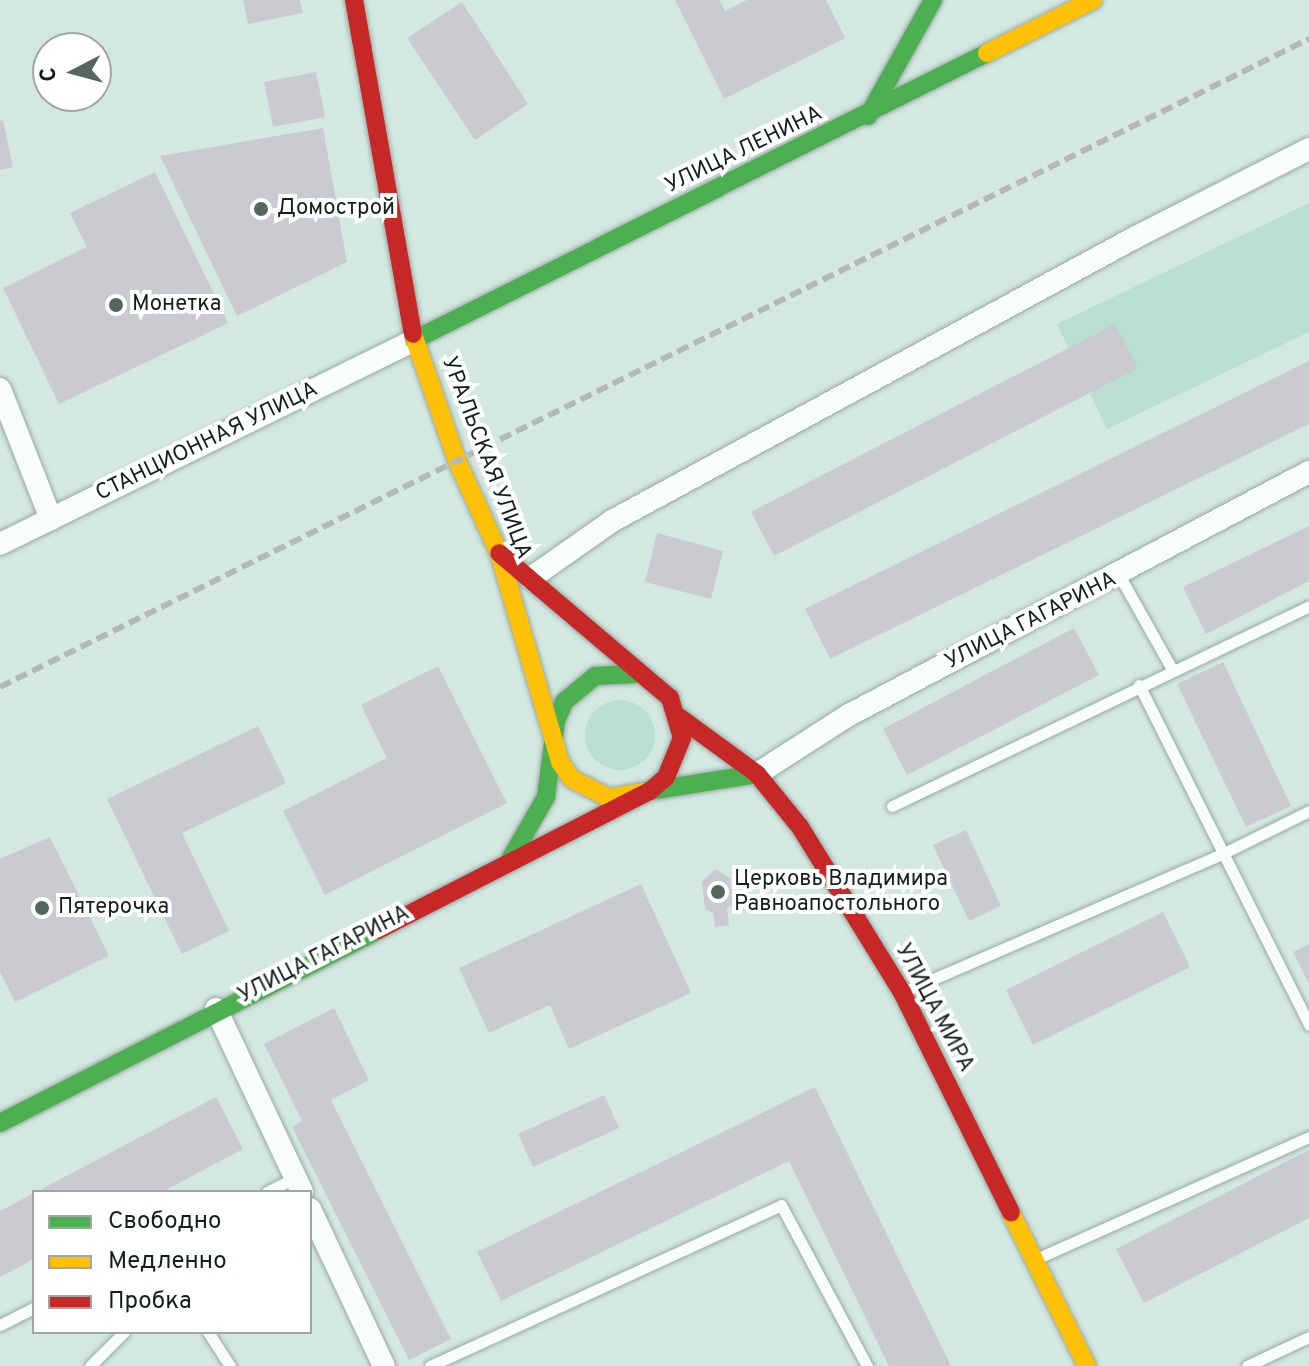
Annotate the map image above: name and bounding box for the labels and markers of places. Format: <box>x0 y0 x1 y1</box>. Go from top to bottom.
place label: Домострой <box>277 196 395 222</box>
marker: Домострой <box>252 200 270 218</box>
place label: Монетка <box>132 292 221 318</box>
marker: Монетка <box>107 296 125 314</box>
place label: Церковь Владимира Равноапостольного <box>734 866 948 918</box>
marker: Церковь Владимира Равноапостольного <box>709 883 727 901</box>
place label: Пятерочка <box>58 895 169 921</box>
marker: Пятерочка <box>33 899 51 917</box>

